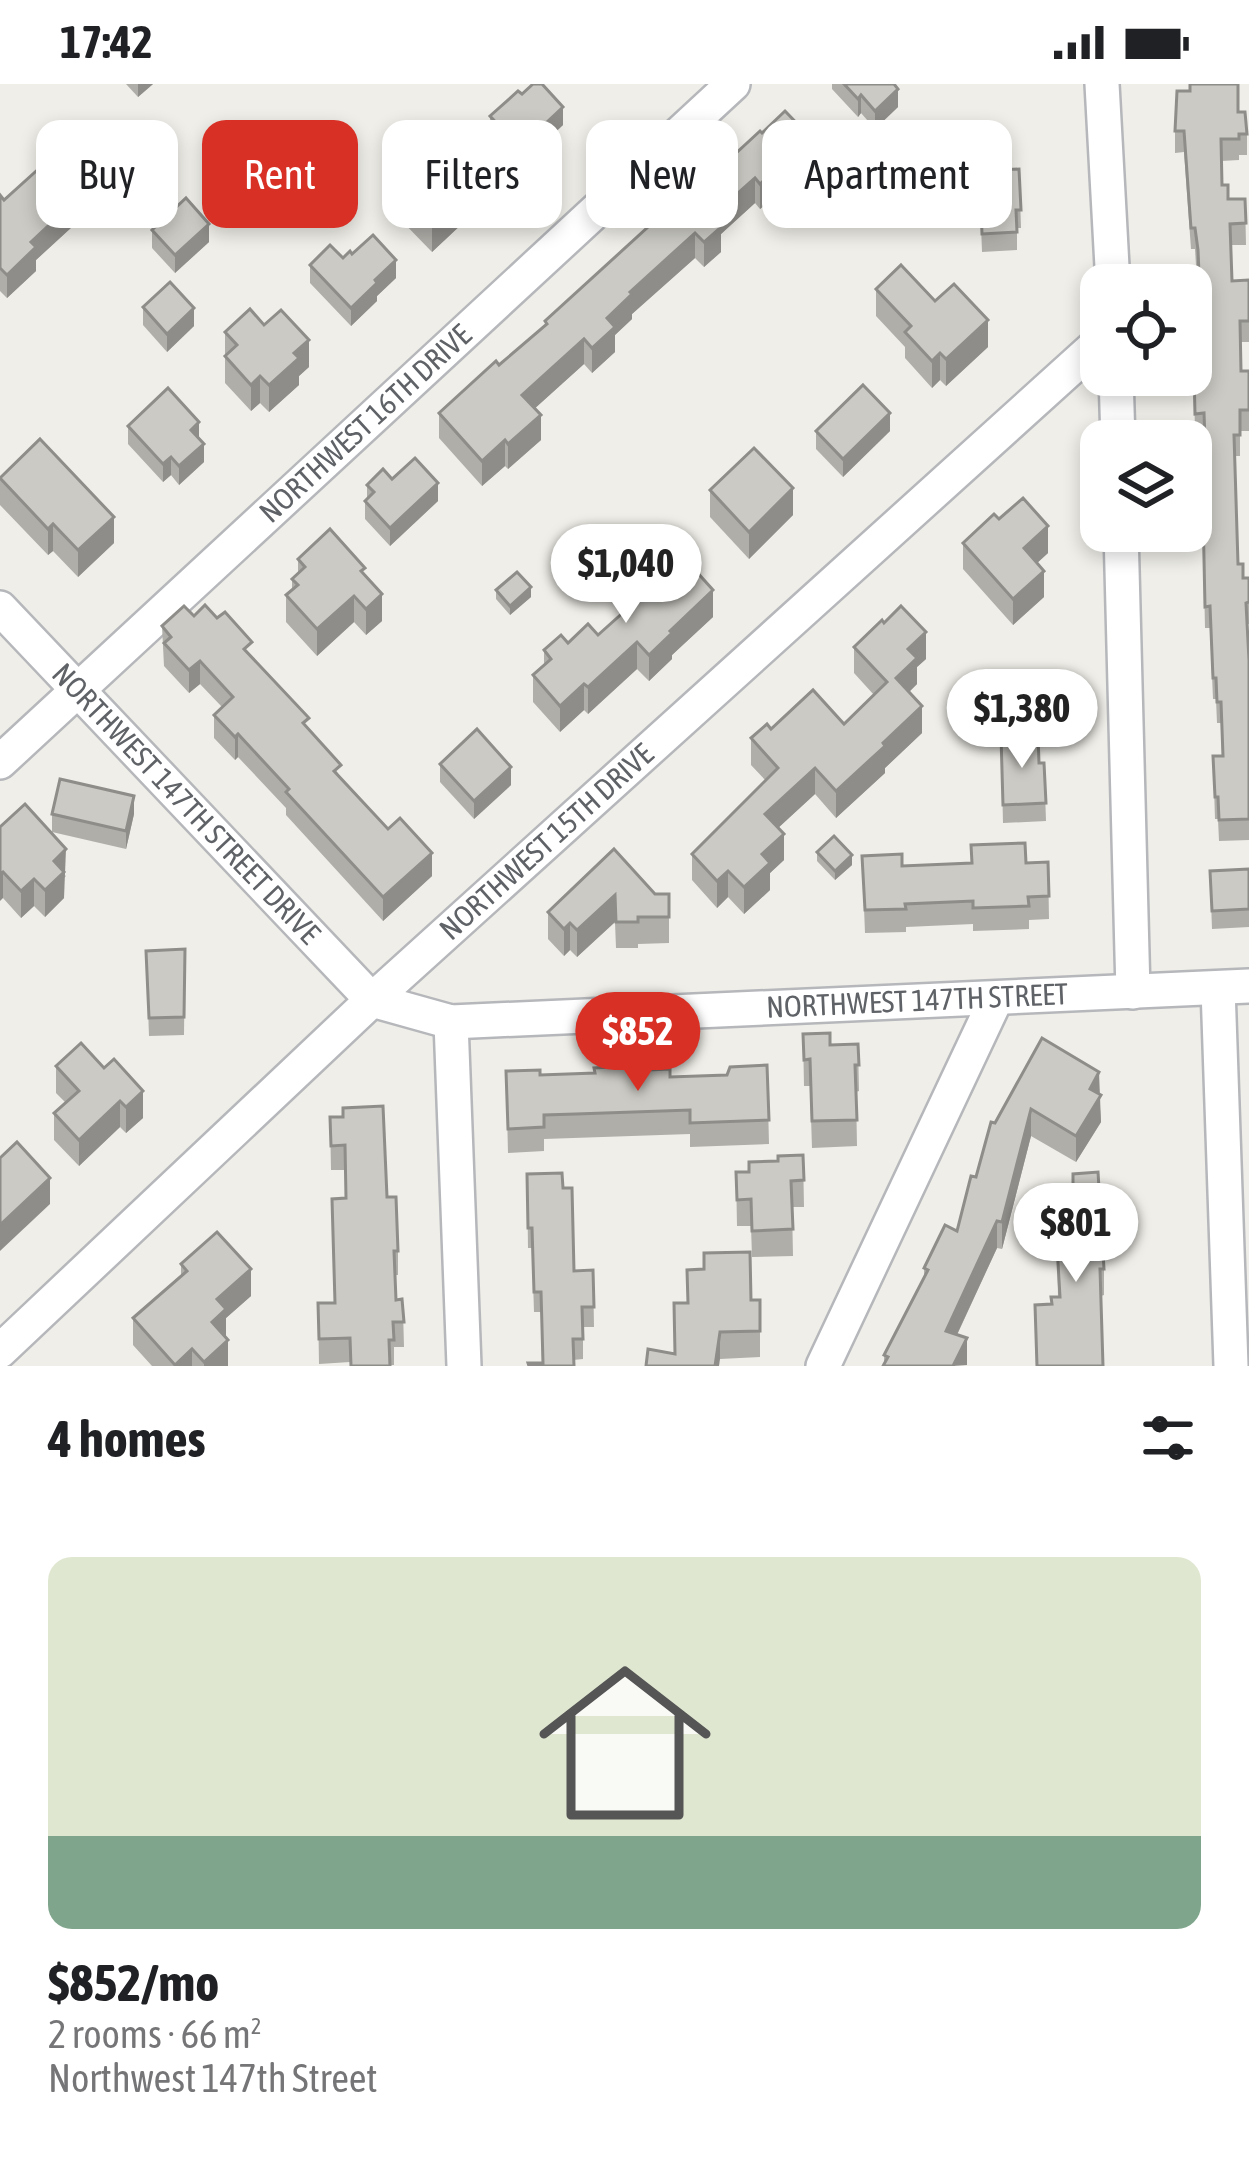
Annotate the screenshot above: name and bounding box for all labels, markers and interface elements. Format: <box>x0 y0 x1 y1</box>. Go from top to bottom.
text: 17:42 <box>60 16 153 68</box>
chip: Buy <box>36 120 178 228</box>
chip: Rent <box>202 120 358 228</box>
chip: Filters <box>382 120 562 228</box>
chip: New <box>586 120 738 228</box>
chip: Apartment <box>762 120 1012 228</box>
map controls <box>1080 264 1212 552</box>
button: locate <box>1080 264 1212 396</box>
street label: NORTHWEST 16TH DRIVE <box>252 317 478 529</box>
button: layers <box>1080 420 1212 552</box>
pin: $1,040 <box>528 524 724 626</box>
text: $1,040 <box>578 541 674 585</box>
street label: NORTHWEST 147TH STREET DRIVE <box>46 656 327 950</box>
pin: $1,380 <box>924 669 1120 771</box>
text: $1,380 <box>974 686 1070 730</box>
street label: NORTHWEST 15TH DRIVE <box>433 736 660 946</box>
street label: NORTHWEST 147TH STREET <box>766 976 1069 1024</box>
pin: $852 <box>567 992 709 1094</box>
text: $852 <box>602 1009 674 1053</box>
pin: $801 <box>1005 1183 1147 1285</box>
text: $801 <box>1040 1200 1112 1244</box>
icon: filters <box>1135 1405 1201 1471</box>
text: 4 homes <box>48 1409 206 1468</box>
icon: home <box>517 1635 733 1851</box>
text: $852/mo <box>48 1953 219 2012</box>
text: 2 rooms · 66 m² <box>48 2012 262 2056</box>
text: Northwest 147th Street <box>48 2056 378 2100</box>

